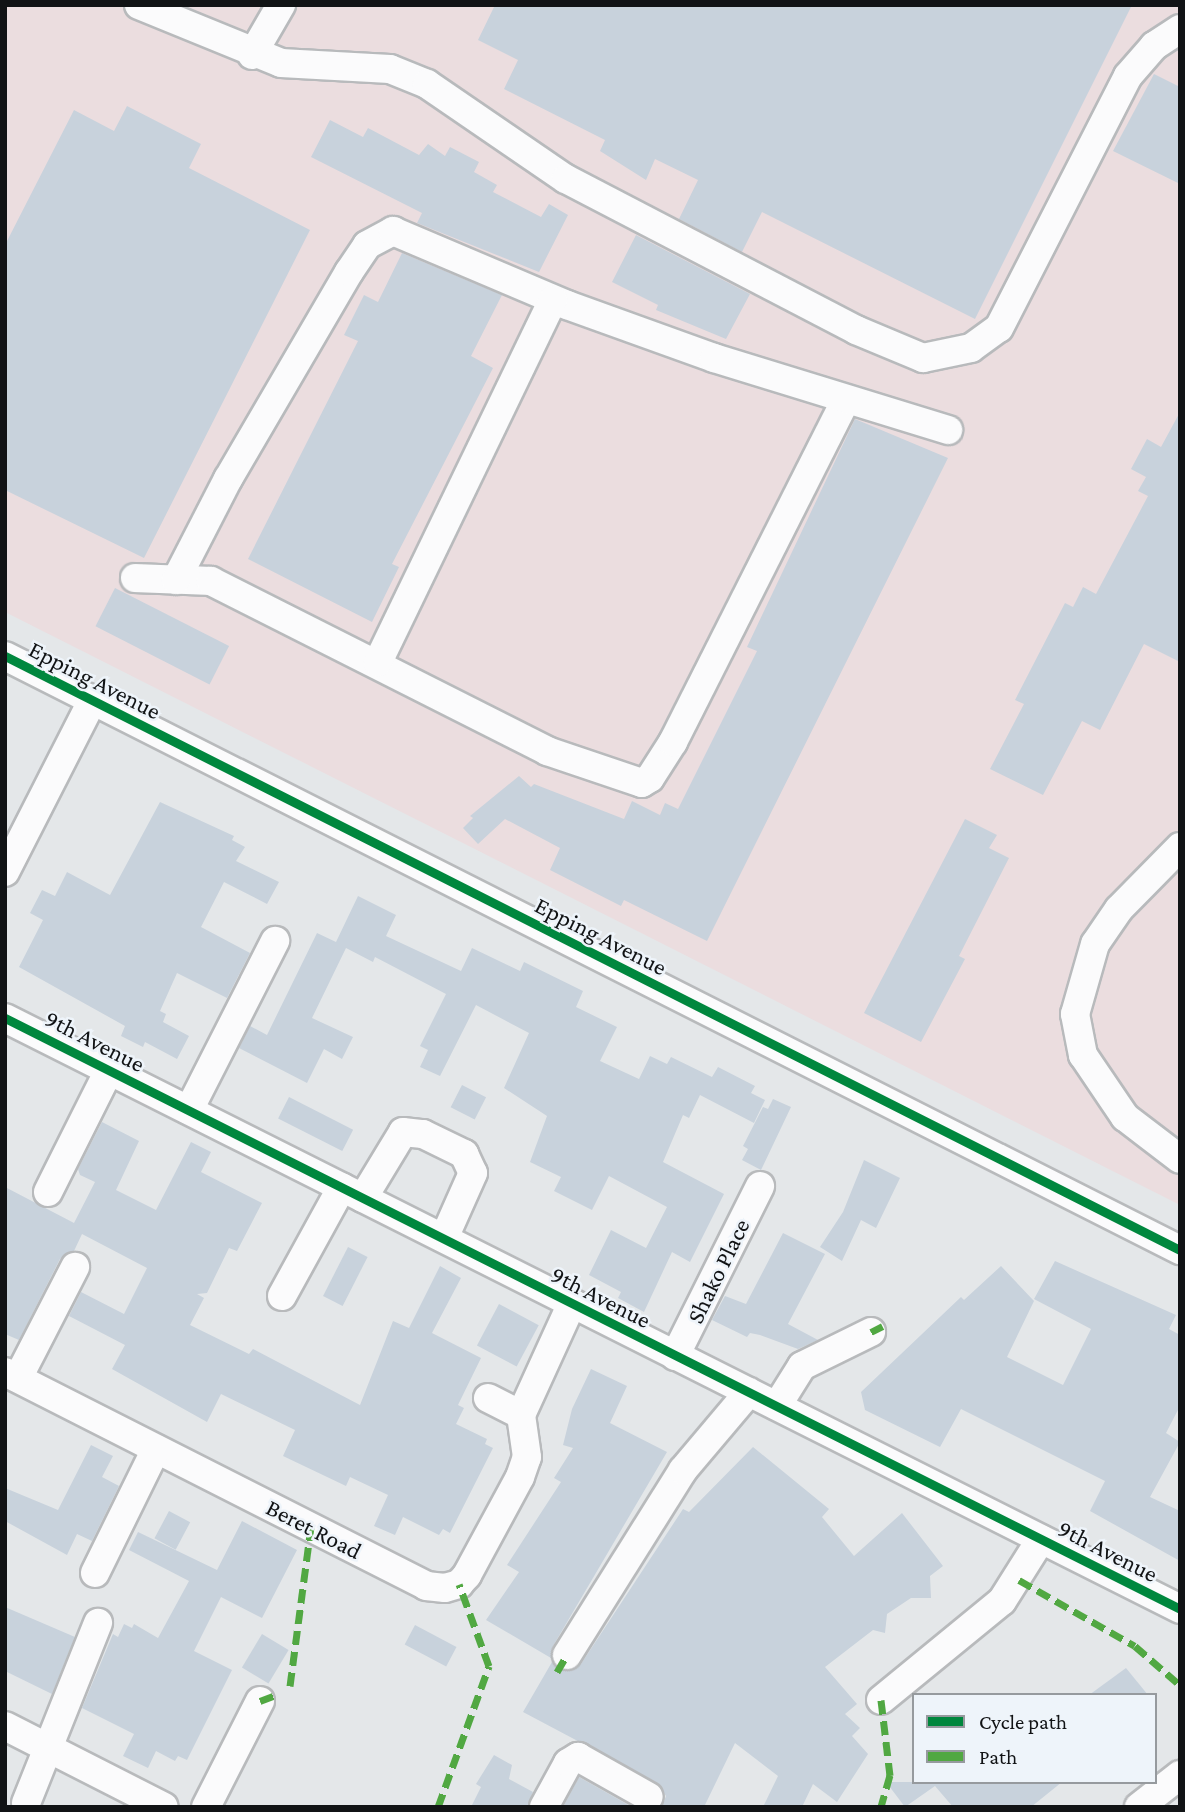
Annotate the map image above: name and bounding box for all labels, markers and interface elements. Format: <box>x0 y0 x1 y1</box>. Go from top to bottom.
street label: Epping Avenue <box>24 634 166 726</box>
street label: Epping Avenue <box>530 890 672 982</box>
street label: 9th Avenue <box>40 1004 150 1078</box>
street label: Shako Place <box>680 1214 756 1328</box>
street label: 9th Avenue <box>546 1260 656 1334</box>
street label: Beret Road <box>261 1493 367 1565</box>
street label: 9th Avenue <box>1053 1514 1163 1588</box>
legend <box>912 1693 1157 1784</box>
text: Cycle path <box>979 1710 1067 1734</box>
text: Path <box>979 1745 1017 1769</box>

